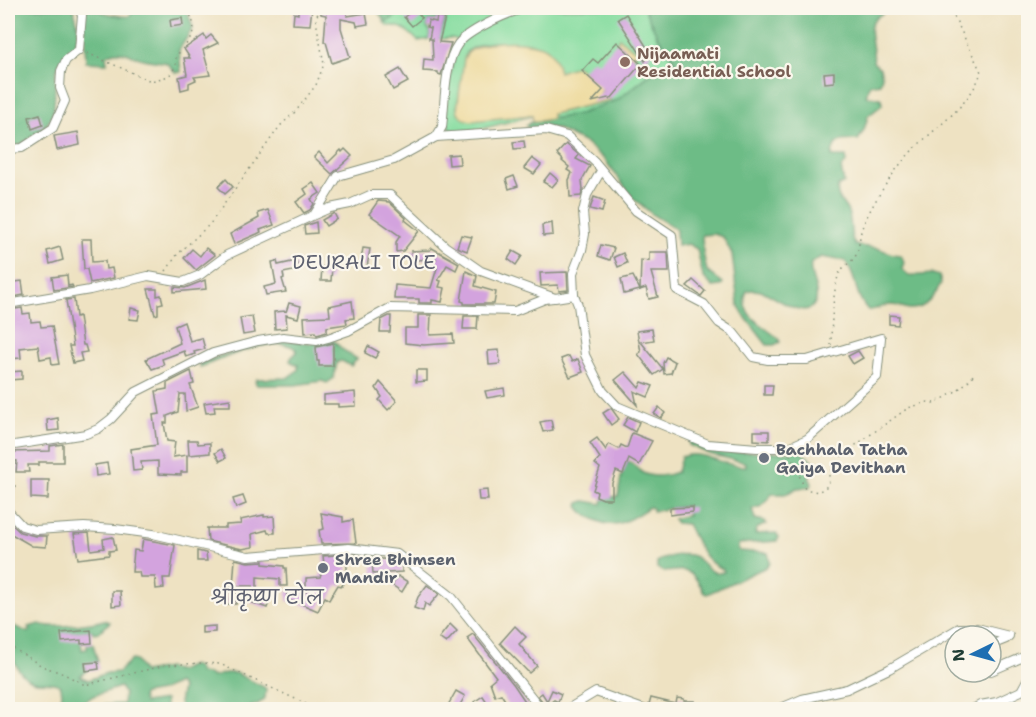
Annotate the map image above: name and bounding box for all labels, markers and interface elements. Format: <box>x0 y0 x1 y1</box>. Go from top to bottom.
place label: Nijaamati Residential School <box>637 43 792 82</box>
marker: Nijaamati Residential School <box>618 55 632 69</box>
district label: DEURALI TOLE <box>292 249 436 275</box>
place label: Bachhala Tatha Gaiya Devithan <box>776 439 908 478</box>
marker: Bachhala Tatha Gaiya Devithan <box>757 451 771 465</box>
place label: Shree Bhimsen Mandir <box>335 549 456 588</box>
marker: Shree Bhimsen Mandir <box>316 561 330 575</box>
district label: श्रीकृष्ण टोल <box>211 582 325 612</box>
north arrow <box>943 624 1003 684</box>
text: N <box>948 648 970 662</box>

